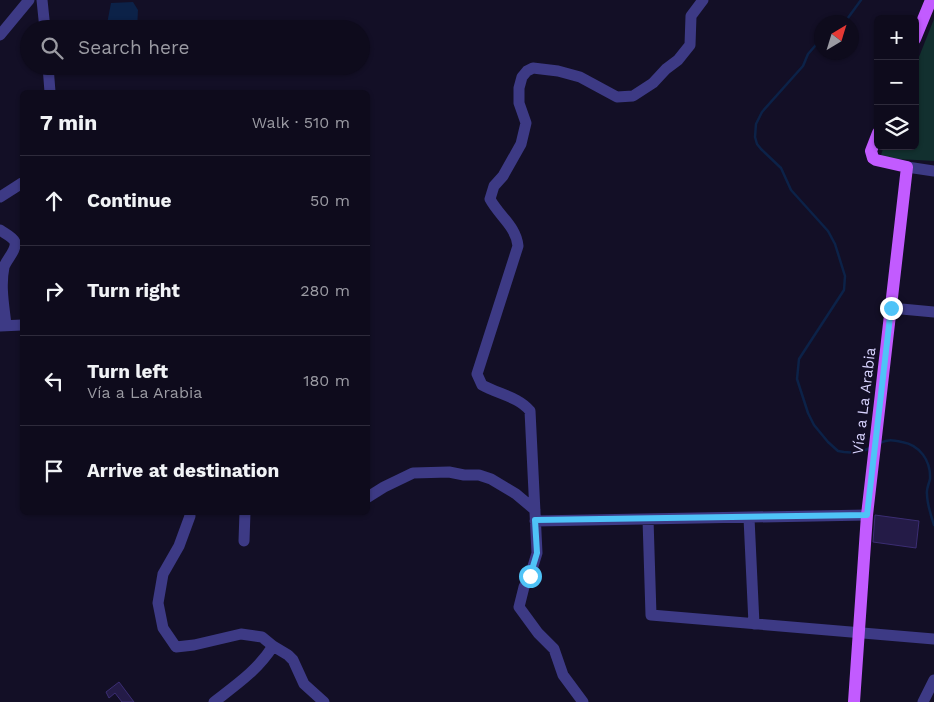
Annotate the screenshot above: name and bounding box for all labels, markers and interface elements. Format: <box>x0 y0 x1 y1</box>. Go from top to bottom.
north arrow <box>814 15 859 60</box>
map controls <box>874 15 919 150</box>
button: + <box>874 15 919 60</box>
search box <box>20 20 370 75</box>
icon: search <box>38 34 66 62</box>
text: Search here <box>78 36 189 59</box>
button: − <box>874 60 919 105</box>
button: layers <box>874 105 919 150</box>
text: 7 min <box>40 110 97 135</box>
text: Walk · 510 m <box>252 113 350 132</box>
icon: ahead <box>40 187 68 215</box>
text: Continue <box>87 189 171 212</box>
text: 50 m <box>310 191 350 210</box>
icon: right <box>40 277 68 305</box>
text: Turn right <box>87 279 180 302</box>
text: 280 m <box>300 281 350 300</box>
route end <box>880 297 903 320</box>
street label: Vía a La Arabia <box>848 346 880 456</box>
text: Turn left <box>87 360 168 383</box>
icon: left <box>40 367 68 395</box>
text: 180 m <box>303 371 350 390</box>
text: Vía a La Arabia <box>87 383 202 402</box>
icon: arrive <box>40 457 68 485</box>
text: Arrive at destination <box>87 459 279 482</box>
route start <box>519 565 542 588</box>

